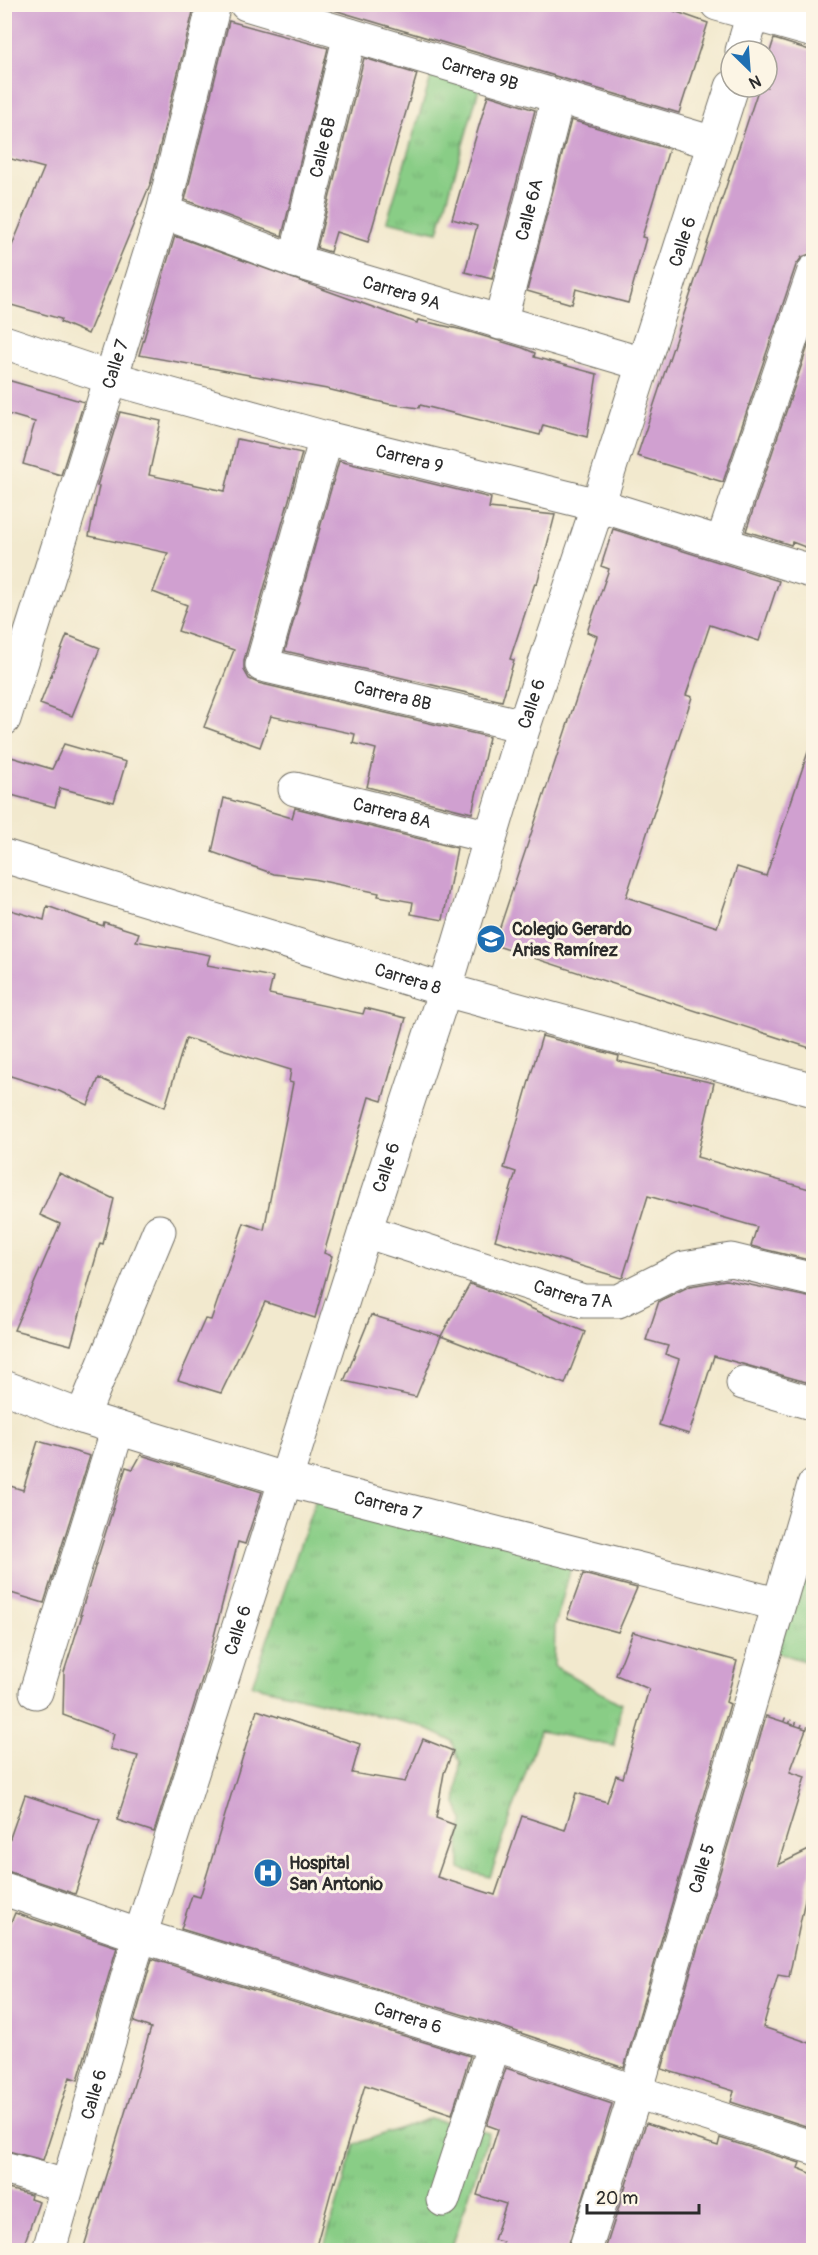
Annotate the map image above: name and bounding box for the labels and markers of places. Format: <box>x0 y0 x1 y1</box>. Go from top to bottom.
place label: Colegio Gerardo Arias Ramírez <box>512 918 632 962</box>
school or university icon: Colegio Gerardo Arias Ramírez <box>475 923 507 955</box>
place label: Hospital San Antonio <box>289 1852 383 1896</box>
hospital icon: Hospital San Antonio <box>252 1857 284 1889</box>

